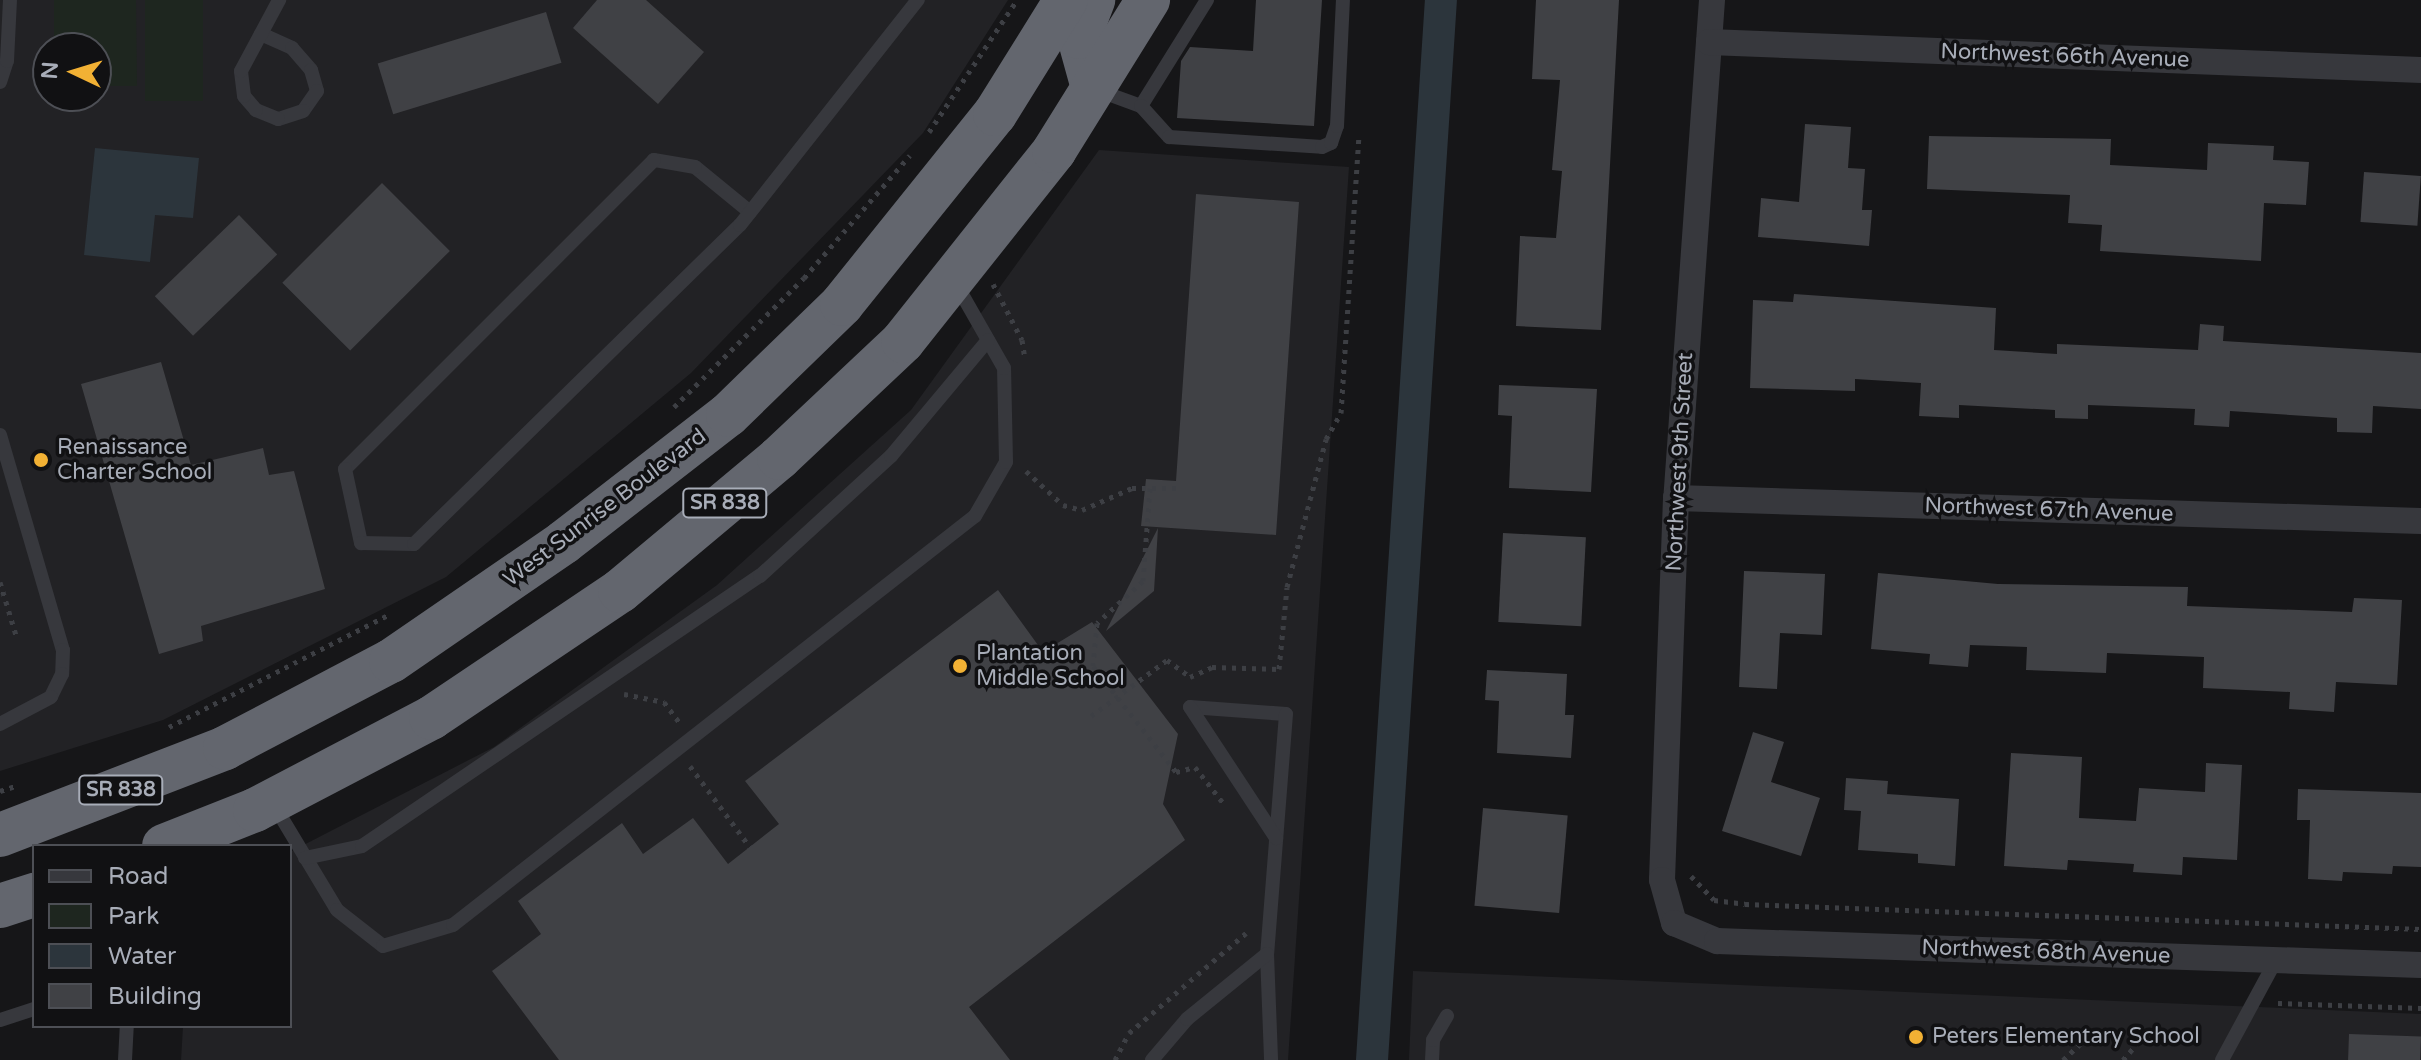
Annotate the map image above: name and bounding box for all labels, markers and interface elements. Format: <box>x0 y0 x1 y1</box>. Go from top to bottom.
north arrow <box>32 32 112 112</box>
street label: Northwest 66th Avenue <box>1940 38 2190 74</box>
text: N <box>36 61 64 80</box>
street label: Northwest 9th Street <box>1661 352 1699 572</box>
street label: West Sunrise Boulevard <box>499 423 711 593</box>
place label: Renaissance Charter School <box>57 434 212 486</box>
marker: Renaissance Charter School <box>32 451 50 469</box>
road number: SR 838 <box>681 487 769 519</box>
street label: Northwest 67th Avenue <box>1924 492 2174 528</box>
place label: Plantation Middle School <box>976 640 1125 692</box>
marker: Plantation Middle School <box>951 657 969 675</box>
road number: SR 838 <box>77 774 165 806</box>
legend <box>32 844 292 1028</box>
text: Road <box>108 862 168 891</box>
text: Park <box>108 902 159 931</box>
street label: Northwest 68th Avenue <box>1921 934 2171 970</box>
text: Water <box>108 942 176 971</box>
text: Building <box>108 982 202 1011</box>
place label: Peters Elementary School <box>1932 1024 2200 1050</box>
marker: Peters Elementary School <box>1907 1028 1925 1046</box>

